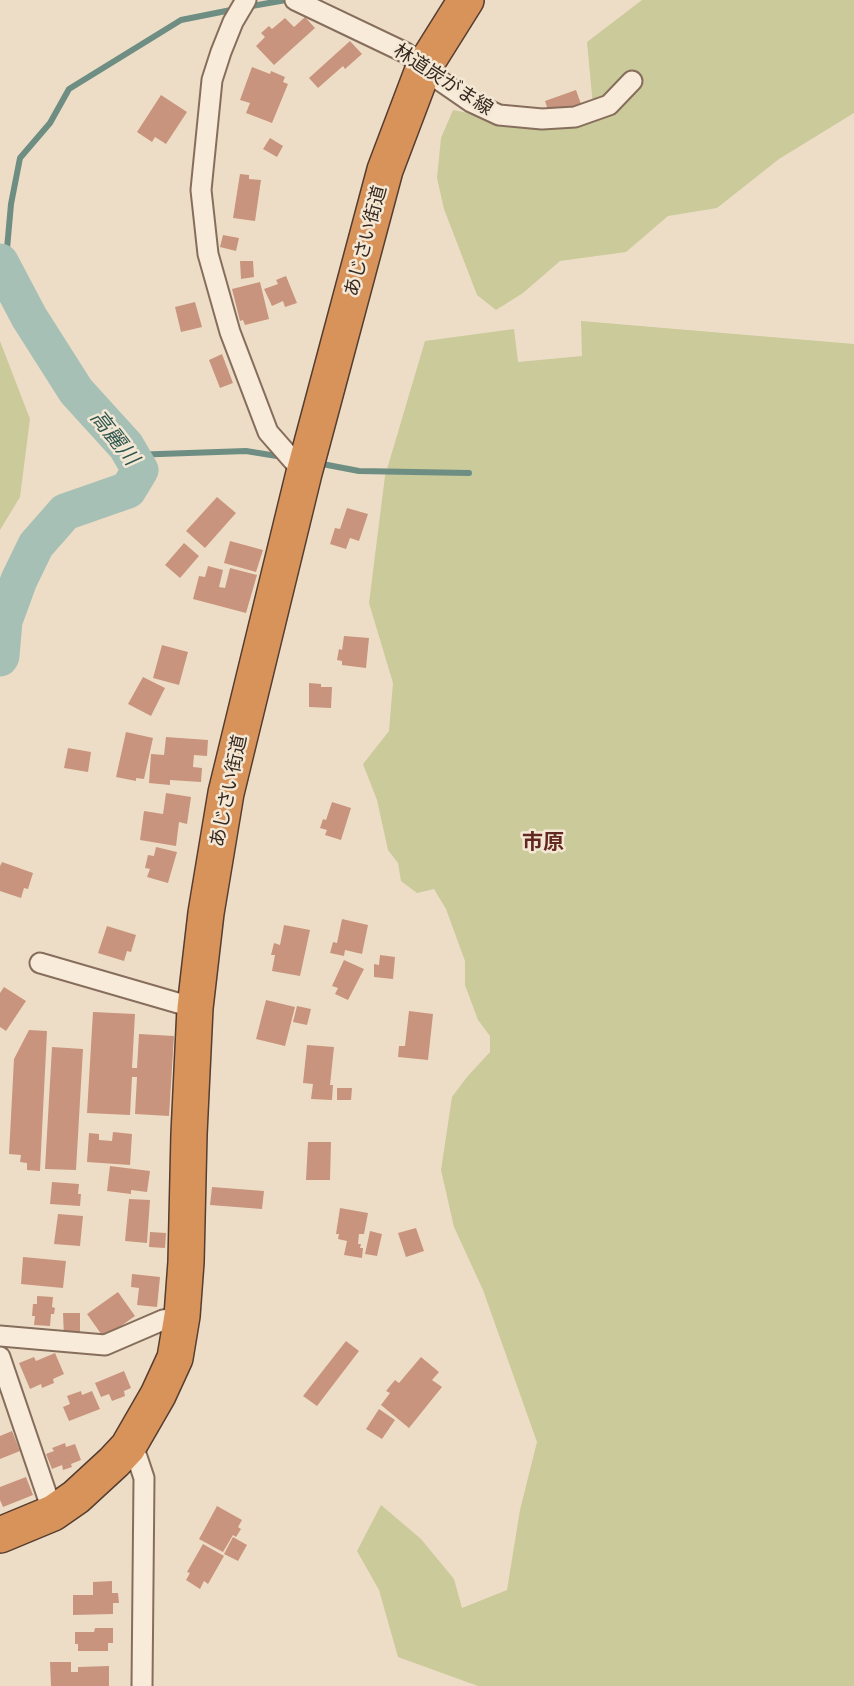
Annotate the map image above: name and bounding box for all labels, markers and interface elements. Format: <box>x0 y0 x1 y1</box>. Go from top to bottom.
street label: 林道炭がま線 <box>389 39 497 121</box>
street label: あじさい街道 <box>340 183 392 299</box>
water label: 高麗川 <box>85 405 143 471</box>
street label: あじさい街道 <box>206 733 252 849</box>
district label: 市原 <box>522 830 564 856</box>

